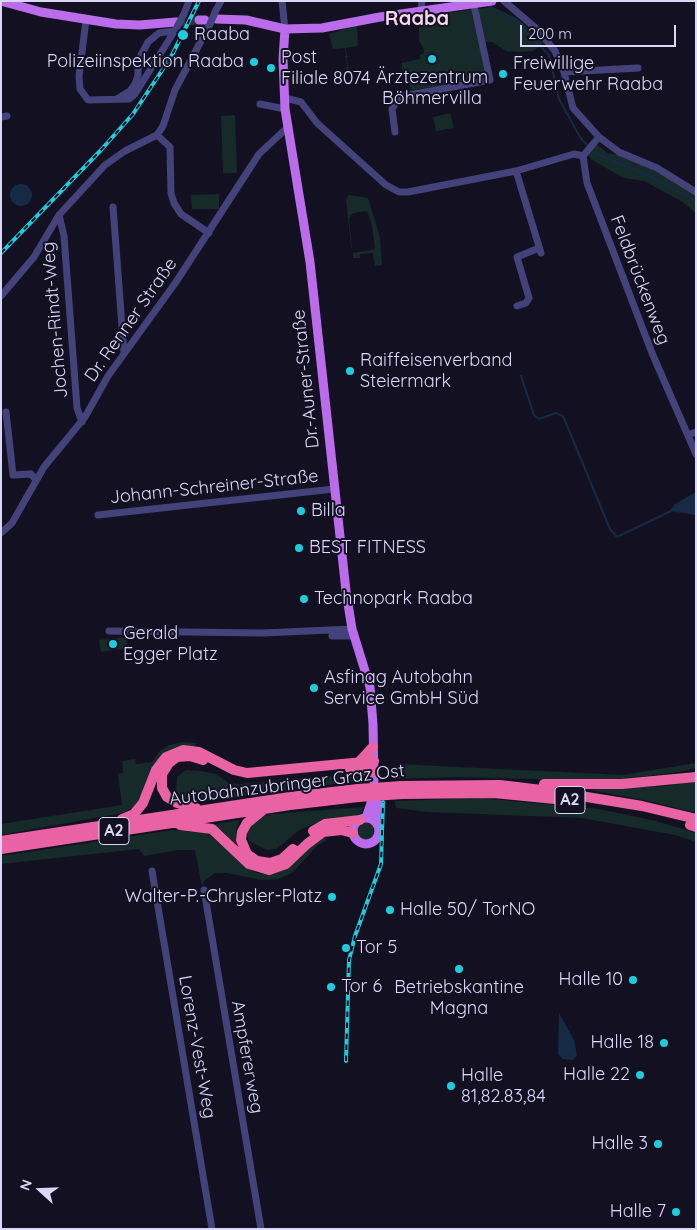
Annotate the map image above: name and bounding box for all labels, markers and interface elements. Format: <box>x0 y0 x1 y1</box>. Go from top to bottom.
district label: Raaba <box>385 7 449 31</box>
scale bar <box>522 15 678 47</box>
place label: Raaba <box>194 24 250 46</box>
text: 200 m <box>528 24 572 43</box>
marker: Raaba <box>176 28 190 42</box>
place label: Post Filiale 8074 <box>281 47 370 90</box>
place label: Polizeiinspektion Raaba <box>47 51 244 73</box>
marker: Ärztezentrum Böhmervilla <box>426 53 438 65</box>
place label: Freiwillige Feuerwehr Raaba <box>513 53 663 96</box>
marker: Polizeiinspektion Raaba <box>248 56 260 68</box>
marker: Post Filiale 8074 <box>265 62 277 74</box>
place label: Ärztezentrum Böhmervilla <box>376 67 488 110</box>
marker: Freiwillige Feuerwehr Raaba <box>497 68 509 80</box>
street label: Feldbrückenweg <box>605 212 675 348</box>
street label: Jochen-Rindt-Weg <box>37 241 73 399</box>
street label: Dr. Renner Straße <box>80 254 182 386</box>
street label: Dr.-Auner-Straße <box>288 309 324 449</box>
place label: Raiffeisenverband Steiermark <box>360 350 512 392</box>
marker: Raiffeisenverband Steiermark <box>344 365 356 377</box>
street label: Johann-Schreiner-Straße <box>109 465 319 509</box>
place label: Billa <box>311 500 346 522</box>
marker: Billa <box>295 505 307 517</box>
place label: BEST FITNESS <box>309 537 426 559</box>
marker: BEST FITNESS <box>293 542 305 554</box>
place label: Technopark Raaba <box>314 588 473 610</box>
marker: Technopark Raaba <box>298 593 310 605</box>
place label: Gerald Egger Platz <box>123 623 218 666</box>
marker: Gerald Egger Platz <box>107 638 119 650</box>
place label: Asfinag Autobahn Service GmbH Süd <box>324 667 479 710</box>
marker: Asfinag Autobahn Service GmbH Süd <box>308 682 320 694</box>
street label: Autobahnzubringer Graz Ost <box>168 760 406 810</box>
road number: A2 <box>555 786 585 814</box>
road number: A2 <box>99 818 129 844</box>
place label: Walter-P.-Chrysler-Platz <box>124 886 322 908</box>
marker: Walter-P.-Chrysler-Platz <box>326 891 338 903</box>
place label: Halle 50/ TorNO <box>400 899 535 921</box>
marker: Halle 50/ TorNO <box>384 904 396 916</box>
place label: Tor 5 <box>356 937 397 959</box>
marker: Tor 5 <box>340 942 352 954</box>
marker: Betriebskantine Magna <box>453 963 465 975</box>
place label: Halle 10 <box>559 969 623 991</box>
street label: Lorenz-Vest-Weg <box>174 974 220 1120</box>
marker: Halle 10 <box>627 974 639 986</box>
place label: Tor 6 <box>341 976 382 998</box>
place label: Betriebskantine Magna <box>394 977 524 1020</box>
marker: Tor 6 <box>325 981 337 993</box>
street label: Ampfererweg <box>226 999 268 1115</box>
place label: Halle 18 <box>591 1032 654 1054</box>
marker: Halle 18 <box>658 1037 670 1049</box>
place label: Halle 22 <box>563 1064 630 1086</box>
place label: Halle 81,82.83,84 <box>461 1065 546 1108</box>
marker: Halle 22 <box>634 1069 646 1081</box>
marker: Halle 81,82.83,84 <box>445 1080 457 1092</box>
place label: Halle 3 <box>592 1133 648 1155</box>
marker: Halle 3 <box>652 1138 664 1150</box>
north arrow <box>15 1165 65 1215</box>
text: N <box>16 1177 36 1193</box>
place label: Halle 7 <box>610 1201 666 1223</box>
marker: Halle 7 <box>670 1206 682 1218</box>

